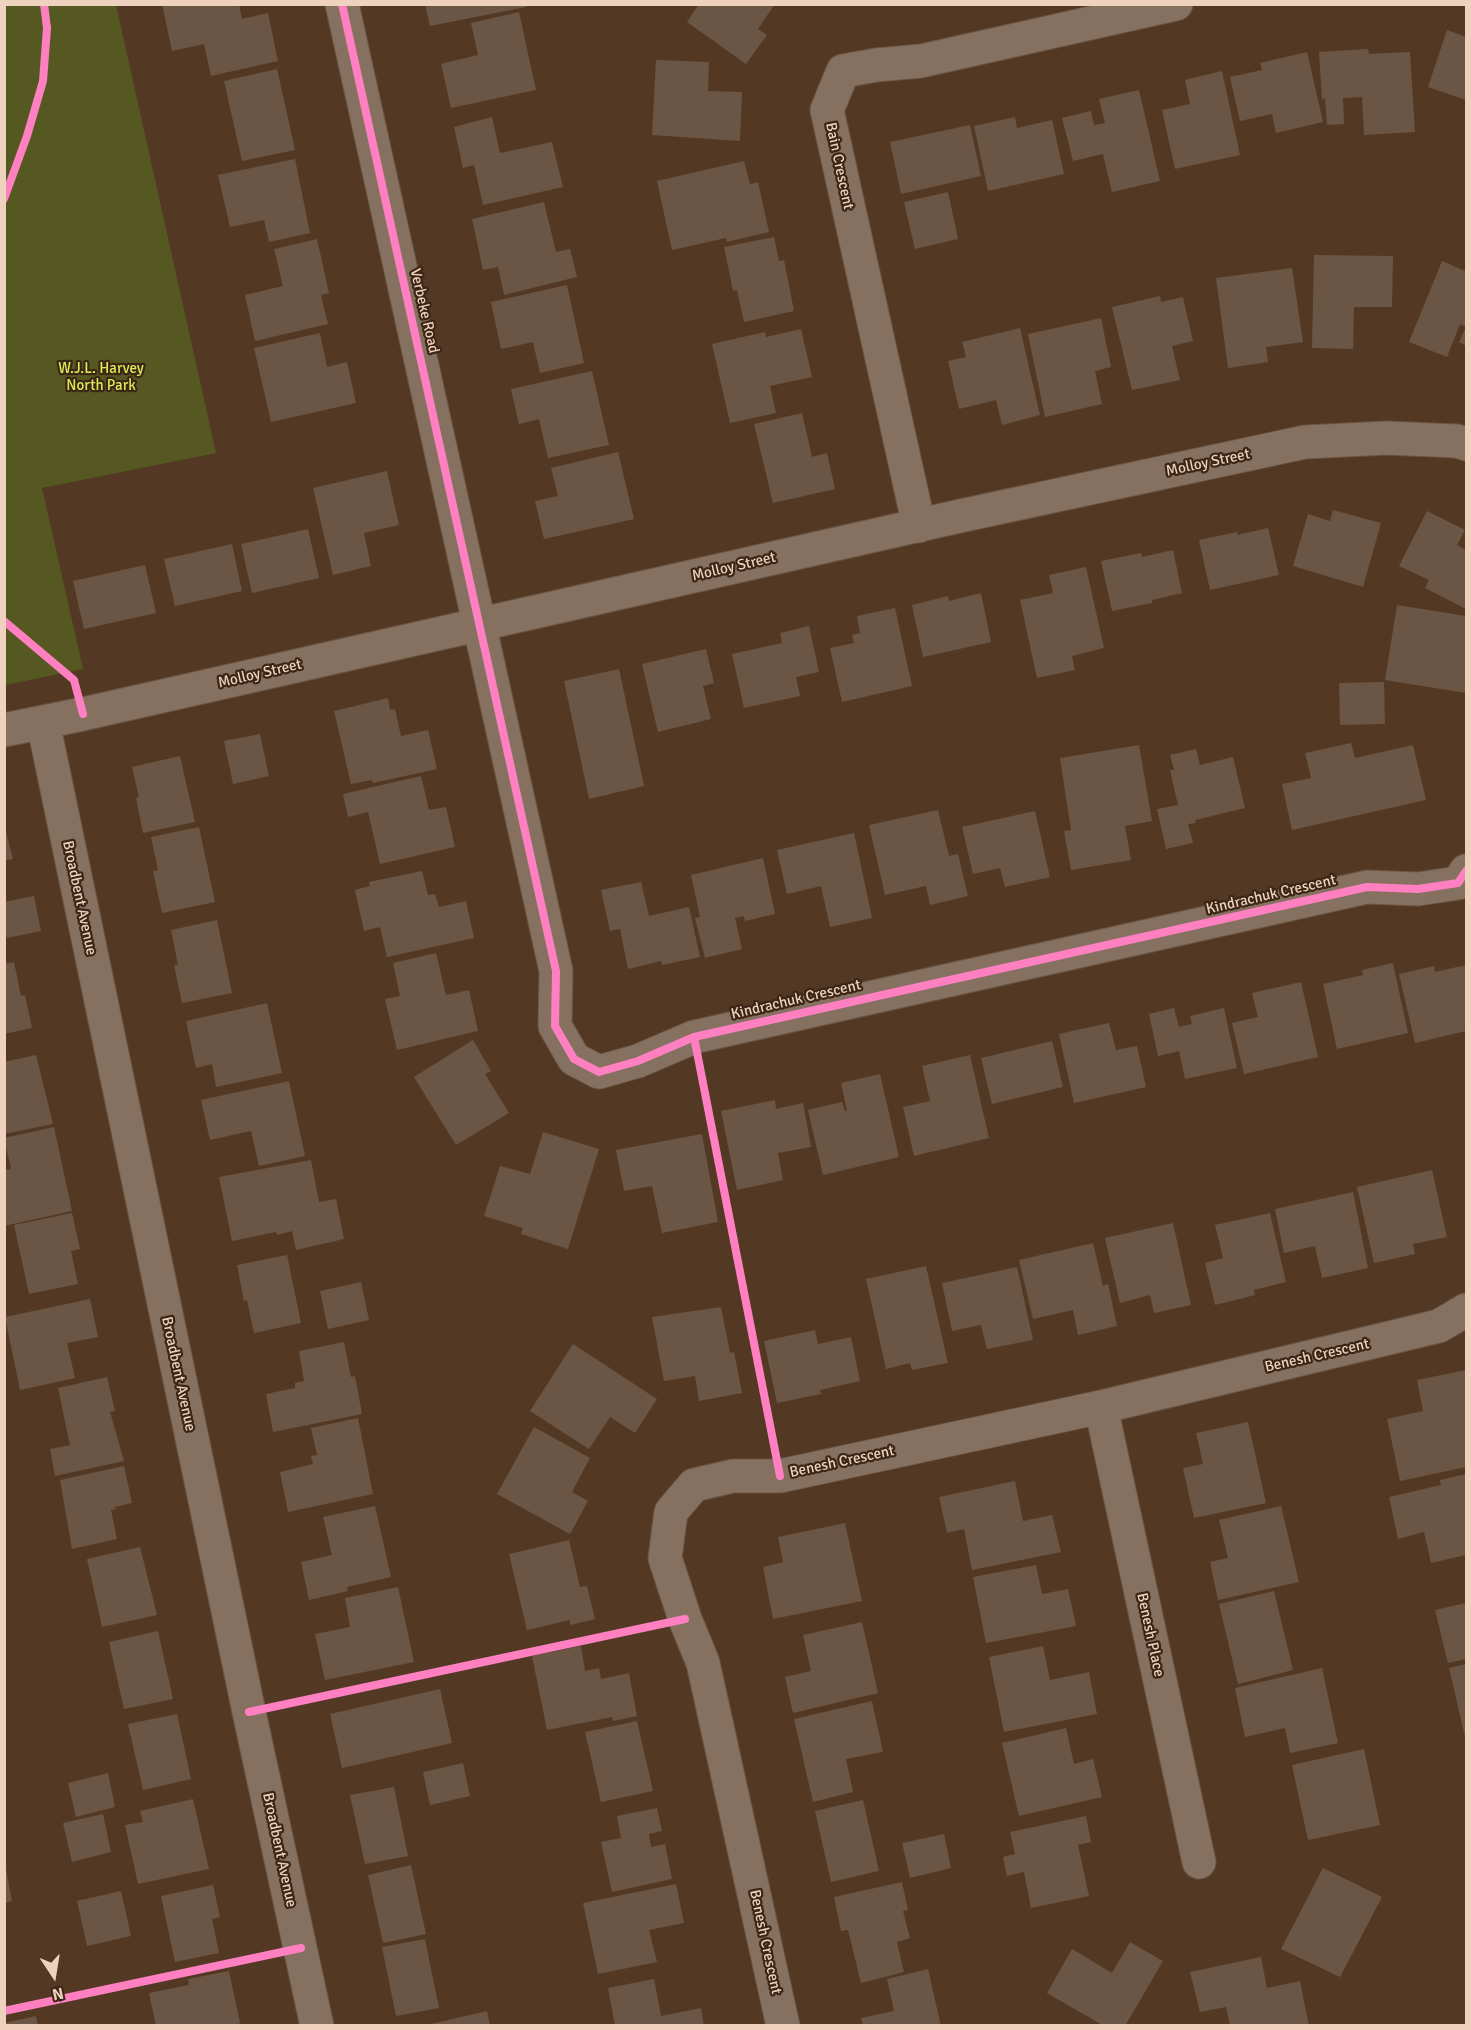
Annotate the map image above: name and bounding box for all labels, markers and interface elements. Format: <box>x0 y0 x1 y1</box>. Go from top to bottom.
street label: Bain Crescent <box>821 121 857 211</box>
street label: Verbeke Road <box>406 267 442 355</box>
park label: W.J.L. Harvey North Park <box>58 360 144 395</box>
street label: Molloy Street <box>1164 445 1252 481</box>
street label: Molloy Street <box>690 549 778 585</box>
street label: Molloy Street <box>216 656 304 692</box>
street label: Broadbent Avenue <box>58 839 100 957</box>
street label: Kindrachuk Crescent <box>1204 871 1338 919</box>
street label: Kindrachuk Crescent <box>729 976 863 1024</box>
street label: Broadbent Avenue <box>157 1315 199 1433</box>
street label: Benesh Crescent <box>1263 1335 1371 1377</box>
street label: Benesh Crescent <box>788 1442 896 1482</box>
street label: Benesh Place <box>1132 1591 1168 1679</box>
street label: Broadbent Avenue <box>258 1791 300 1909</box>
street label: Benesh Crescent <box>745 1888 785 1996</box>
north arrow <box>24 1946 84 2006</box>
text: N <box>50 1983 65 2005</box>

